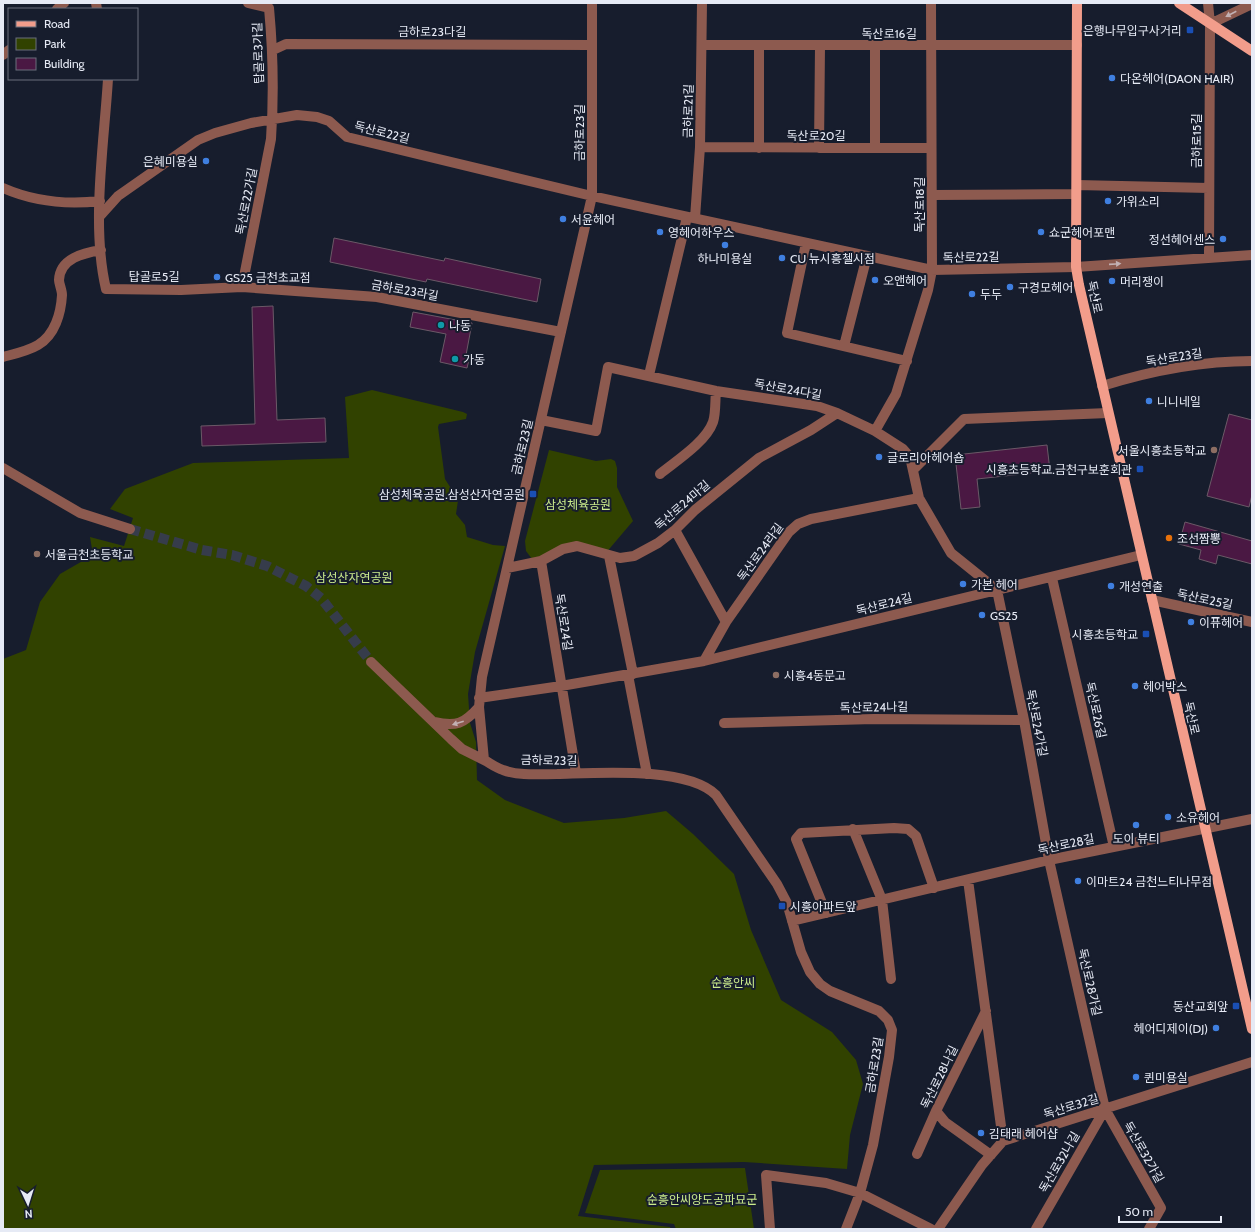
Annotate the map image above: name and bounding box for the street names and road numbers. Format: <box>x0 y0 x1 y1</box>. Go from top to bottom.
street label: 탑골로3가길 <box>249 22 267 84</box>
street label: 금하로23다길 <box>398 24 466 39</box>
street label: 독산로16길 <box>862 26 916 41</box>
street label: 금하로21길 <box>680 84 696 138</box>
street label: 금하로23길 <box>572 105 587 161</box>
street label: 금하로15길 <box>1189 114 1204 168</box>
street label: 독산로22길 <box>353 118 411 146</box>
street label: 독산로20길 <box>787 128 845 143</box>
street label: 독산로22가길 <box>232 166 260 236</box>
street label: 독산로18길 <box>912 177 927 233</box>
street label: 독산로22길 <box>942 249 1000 265</box>
street label: 탑골로5길 <box>129 269 179 284</box>
street label: 금하로23라길 <box>370 277 440 303</box>
street label: 독산로 <box>1084 279 1106 315</box>
street label: 독산로23길 <box>1145 345 1203 369</box>
street label: 독산로24다길 <box>753 376 823 402</box>
street label: 금하로23길 <box>508 418 536 476</box>
street label: 독산로24마길 <box>651 477 713 533</box>
street label: 독산로24라길 <box>734 520 786 584</box>
street label: 독산로25길 <box>1176 586 1234 612</box>
street label: 독산로24길 <box>854 590 914 618</box>
street label: 독산로24길 <box>552 592 576 652</box>
street label: 독산로26길 <box>1082 680 1110 740</box>
street label: 독산로24가길 <box>1023 688 1051 758</box>
street label: 독산로24나길 <box>840 699 908 715</box>
street label: 독산로 <box>1181 700 1203 736</box>
street label: 금하로23길 <box>520 752 578 768</box>
street label: 독산로28길 <box>1036 831 1096 857</box>
street label: 독산로28가길 <box>1075 947 1105 1017</box>
street label: 금하로23길 <box>862 1036 886 1094</box>
street label: 독산로28나길 <box>917 1043 961 1111</box>
street label: 독산로32길 <box>1042 1091 1100 1121</box>
street label: 독산로32가길 <box>1121 1119 1167 1185</box>
street label: 독산로32나길 <box>1036 1129 1082 1195</box>

